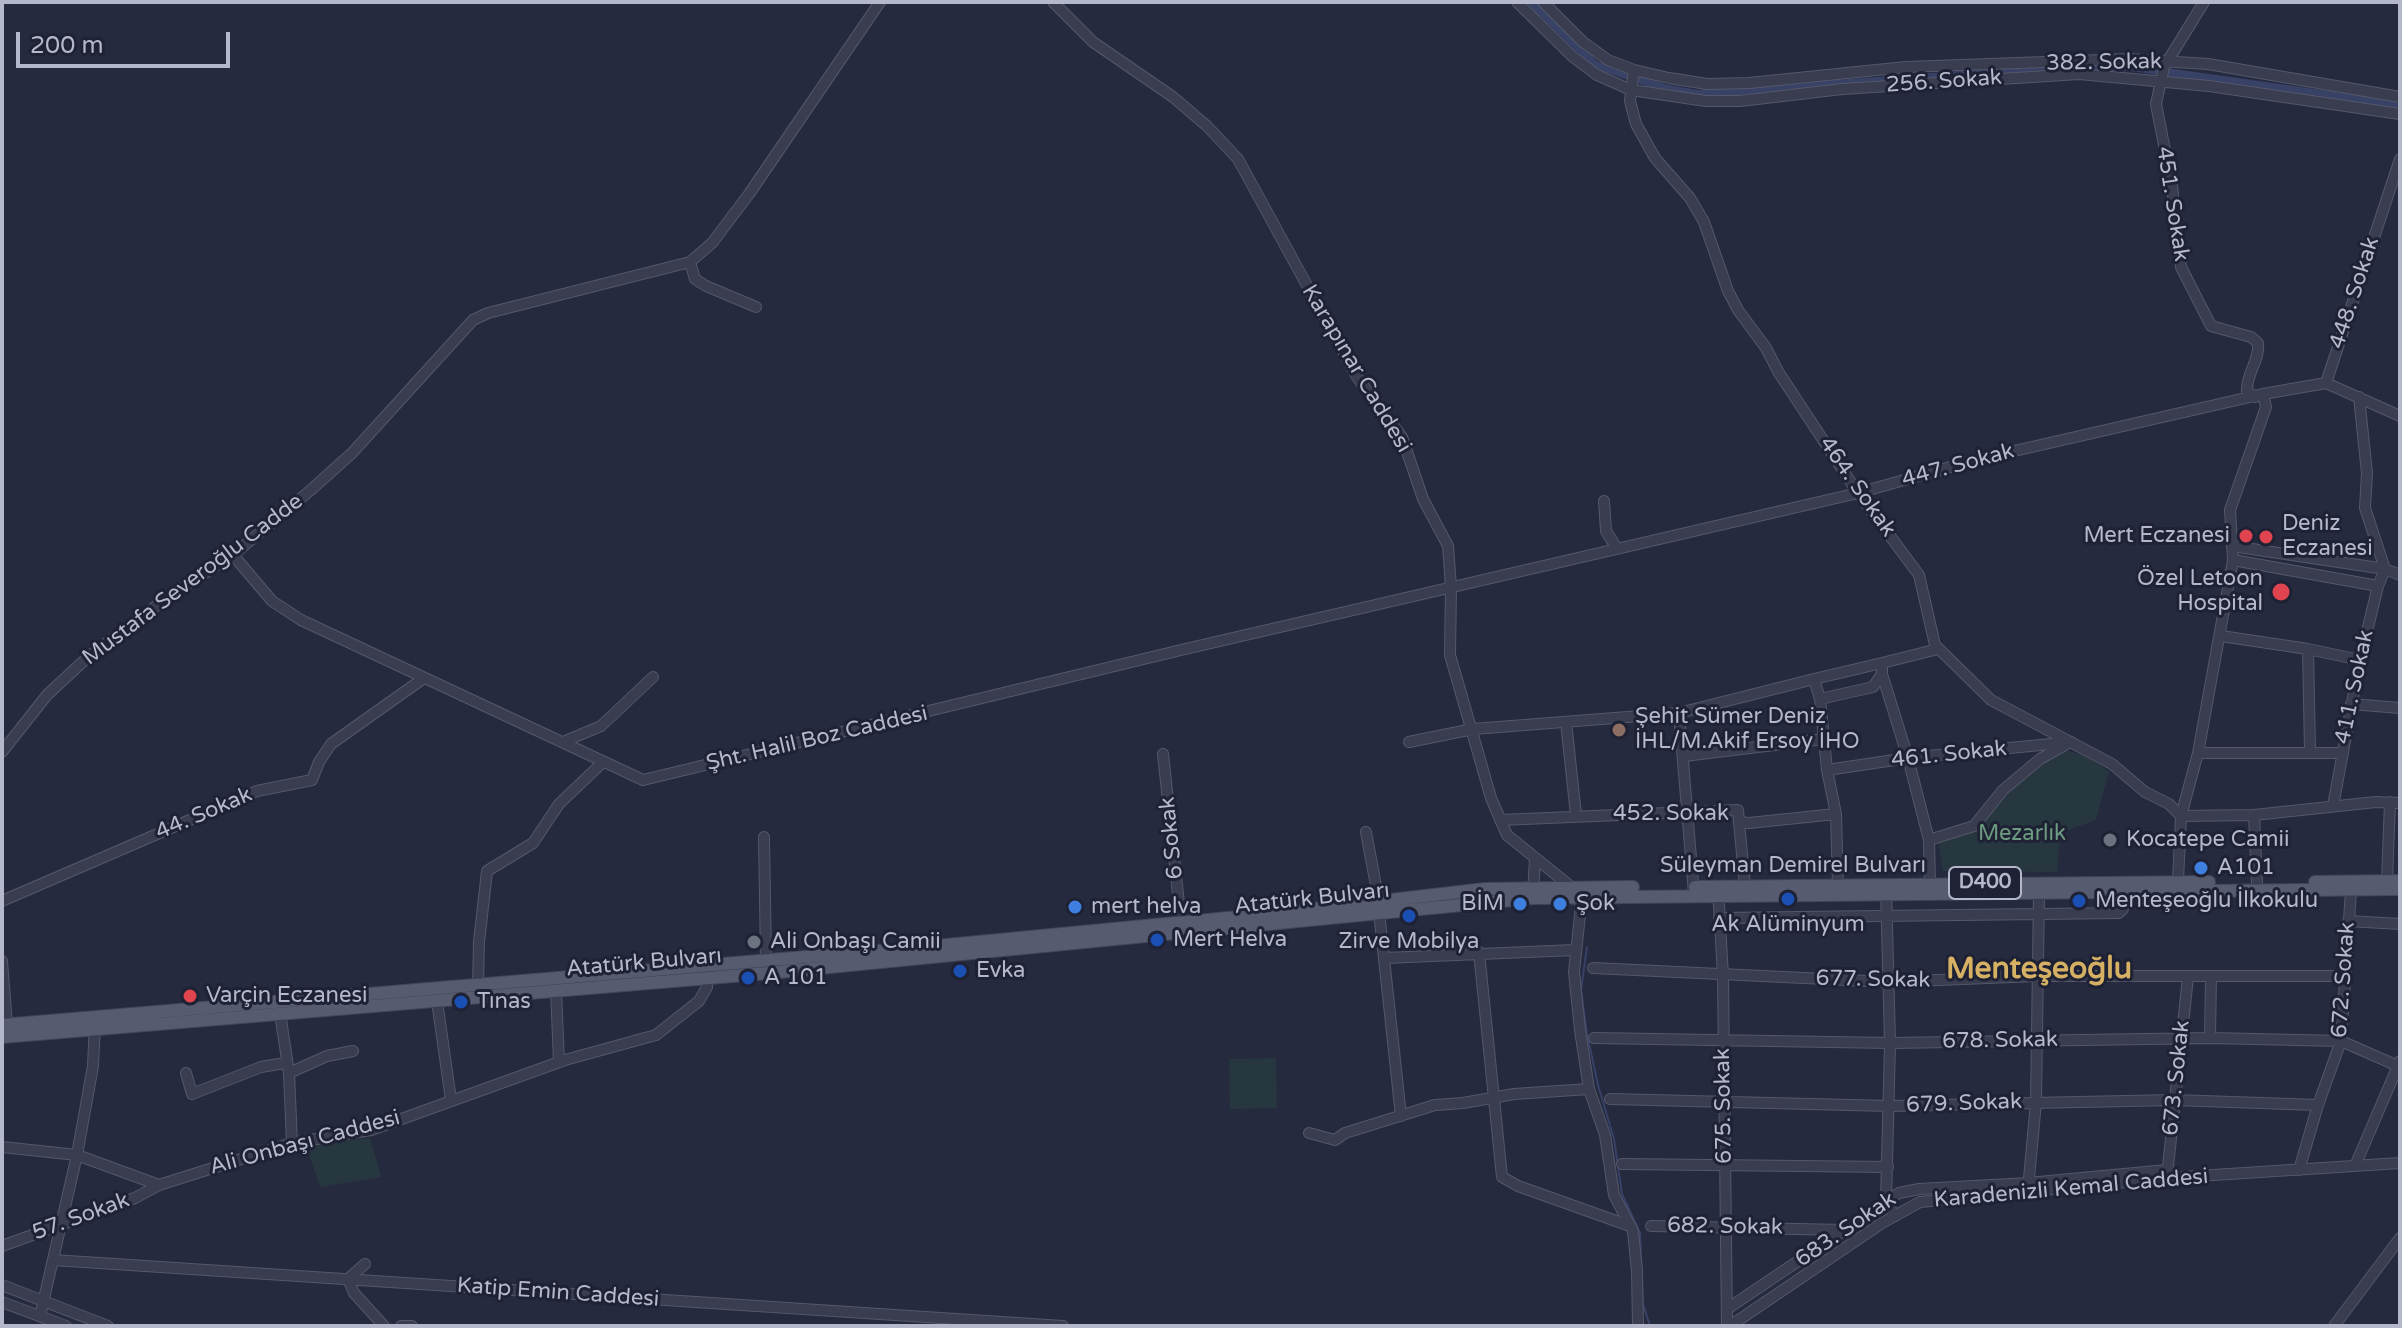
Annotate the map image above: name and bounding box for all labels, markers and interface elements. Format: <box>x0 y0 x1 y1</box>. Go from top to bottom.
scale bar <box>20 16 234 66</box>
text: 200 m <box>30 31 104 60</box>
street label: 382. Sokak <box>2046 49 2162 77</box>
street label: 256. Sokak <box>1885 65 2003 99</box>
street label: 451. Sokak <box>2150 145 2194 263</box>
street label: 448. Sokak <box>2325 234 2385 352</box>
street label: Karapınar Caddesi <box>1295 280 1417 458</box>
street label: 464. Sokak <box>1813 432 1901 542</box>
street label: 447. Sokak <box>1899 438 2017 494</box>
street label: Mustafa Severoğlu Cadde <box>78 488 308 672</box>
place label: Deniz Eczanesi <box>2282 511 2373 562</box>
place label: Mert Eczanesi <box>2083 523 2230 549</box>
marker: Mert Eczanesi <box>2237 527 2255 545</box>
marker: Deniz Eczanesi <box>2257 528 2275 546</box>
place label: Özel Letoon Hospital <box>2137 566 2263 618</box>
marker: Özel Letoon Hospital <box>2270 581 2292 603</box>
street label: 411. Sokak <box>2330 628 2380 746</box>
street label: Şht. Halil Boz Caddesi <box>704 701 930 777</box>
place label: Şehit Sümer Deniz İHL/M.Akif Ersoy İHO <box>1635 704 1860 756</box>
marker: Şehit Sümer Deniz İHL/M.Akif Ersoy İHO <box>1610 721 1628 739</box>
street label: 461. Sokak <box>1890 736 2008 774</box>
street label: 44. Sokak <box>152 782 256 846</box>
street label: 6 Sokak <box>1155 796 1189 880</box>
street label: 452. Sokak <box>1613 801 1729 827</box>
park label: Mezarlık <box>1978 821 2066 847</box>
place label: Kocatepe Camii <box>2126 827 2290 853</box>
marker: Kocatepe Camii <box>2101 831 2119 849</box>
street label: Süleyman Demirel Bulvarı <box>1660 853 1926 879</box>
place label: A101 <box>2217 855 2275 881</box>
marker: A101 <box>2192 859 2210 877</box>
road number: D400 <box>1949 867 2021 899</box>
street label: Atatürk Bulvarı <box>1233 878 1391 920</box>
place label: Menteşeoğlu İlkokulu <box>2095 888 2318 914</box>
marker: Ak Alüminyum <box>1779 890 1797 908</box>
place label: BİM <box>1461 891 1504 917</box>
place label: Şok <box>1576 891 1615 917</box>
marker: Menteşeoğlu İlkokulu <box>2070 892 2088 910</box>
place label: mert helva <box>1091 894 1201 920</box>
marker: BİM <box>1511 895 1529 913</box>
marker: Şok <box>1551 895 1569 913</box>
marker: mert helva <box>1066 898 1084 916</box>
marker: Zirve Mobilya <box>1400 907 1418 925</box>
place label: Ak Alüminyum <box>1711 912 1865 938</box>
street label: 672. Sokak <box>2327 921 2361 1039</box>
place label: Mert Helva <box>1173 927 1287 953</box>
place label: Ali Onbaşı Camii <box>770 929 941 955</box>
place label: Zirve Mobilya <box>1339 929 1479 955</box>
marker: Mert Helva <box>1148 931 1166 949</box>
marker: Ali Onbaşı Camii <box>745 933 763 951</box>
street label: Atatürk Bulvarı <box>565 943 723 983</box>
district label: Menteşeoğlu <box>1946 952 2132 988</box>
place label: Evka <box>976 958 1025 984</box>
marker: Evka <box>951 962 969 980</box>
place label: A 101 <box>764 965 828 991</box>
street label: 677. Sokak <box>1815 966 1931 994</box>
marker: A 101 <box>739 969 757 987</box>
place label: Varçin Eczanesi <box>206 983 368 1009</box>
marker: Varçin Eczanesi <box>181 987 199 1005</box>
place label: Tınas <box>477 989 531 1015</box>
marker: Tınas <box>452 993 470 1011</box>
street label: 673. Sokak <box>2158 1019 2196 1137</box>
street label: 678. Sokak <box>1942 1027 2058 1055</box>
street label: 675. Sokak <box>1710 1048 1738 1164</box>
street label: 679. Sokak <box>1906 1089 2022 1119</box>
street label: Ali Onbaşı Caddesi <box>207 1105 403 1181</box>
street label: Karadenizli Kemal Caddesi <box>1933 1164 2209 1214</box>
street label: 57. Sokak <box>29 1187 133 1247</box>
street label: 683. Sokak <box>1791 1187 1901 1273</box>
street label: 682. Sokak <box>1667 1213 1783 1241</box>
street label: Katip Emin Caddesi <box>456 1273 660 1313</box>

